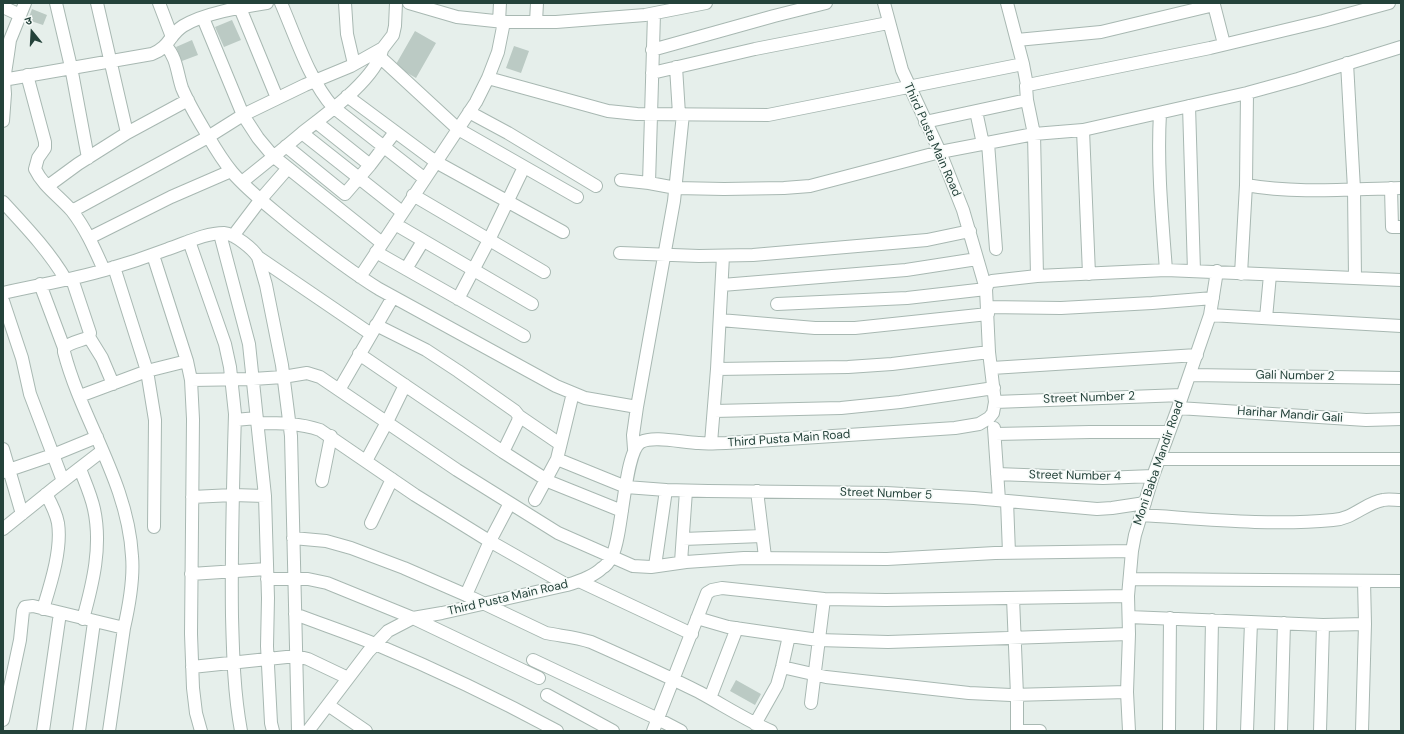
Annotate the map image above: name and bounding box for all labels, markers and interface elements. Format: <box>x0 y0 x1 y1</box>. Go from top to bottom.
north arrow <box>12 12 52 52</box>
text: उ <box>23 13 34 28</box>
street label: Third Pusta Main Road <box>900 81 964 199</box>
street label: Gali Number 2 <box>1255 368 1335 384</box>
street label: Street Number 2 <box>1043 389 1135 407</box>
street label: Moni Baba Mandir Road <box>1131 399 1187 527</box>
street label: Harihar Mandir Gali <box>1237 404 1343 426</box>
street label: Third Pusta Main Road <box>727 428 851 450</box>
street label: Street Number 4 <box>1029 468 1121 484</box>
street label: Street Number 5 <box>840 485 932 503</box>
street label: Third Pusta Main Road <box>446 577 570 619</box>

